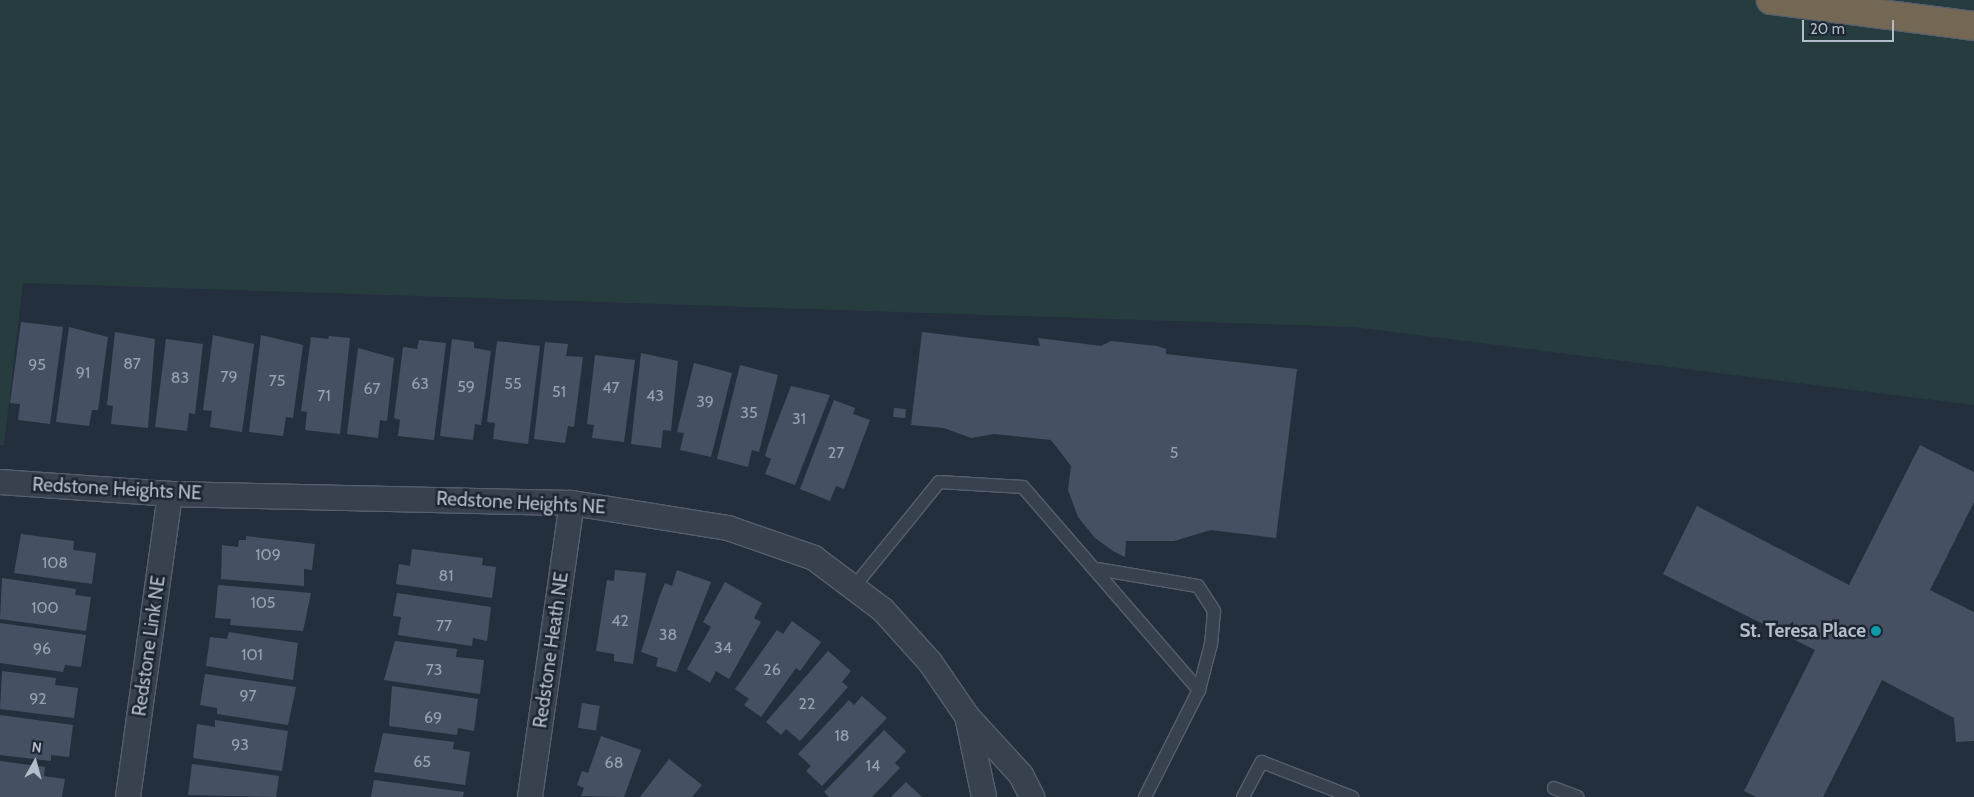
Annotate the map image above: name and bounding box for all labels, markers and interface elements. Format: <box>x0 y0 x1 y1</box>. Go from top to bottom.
scale bar <box>1804 10 1896 42</box>
text: 20 m <box>1810 20 1845 38</box>
house number: 87 <box>123 354 141 374</box>
house number: 95 <box>28 355 46 375</box>
house number: 91 <box>76 363 90 383</box>
house number: 79 <box>220 367 238 387</box>
house number: 83 <box>171 368 189 388</box>
house number: 75 <box>269 371 285 391</box>
house number: 63 <box>411 374 429 394</box>
house number: 55 <box>504 374 522 394</box>
house number: 59 <box>457 377 475 397</box>
house number: 47 <box>602 378 620 398</box>
house number: 67 <box>363 379 381 399</box>
house number: 51 <box>552 382 566 402</box>
house number: 71 <box>317 386 331 406</box>
house number: 43 <box>646 386 664 406</box>
house number: 39 <box>696 392 714 412</box>
house number: 35 <box>740 403 758 423</box>
house number: 31 <box>792 409 806 429</box>
house number: 27 <box>828 443 844 463</box>
house number: 5 <box>1170 443 1178 463</box>
street label: Redstone Heights NE <box>32 473 202 505</box>
street label: Redstone Heights NE <box>436 487 606 519</box>
house number: 109 <box>255 545 281 565</box>
house number: 108 <box>42 553 68 573</box>
house number: 81 <box>439 566 453 586</box>
street label: Redstone Heath NE <box>529 571 573 729</box>
street label: Redstone Link NE <box>128 574 170 718</box>
house number: 105 <box>250 593 276 613</box>
house number: 100 <box>31 598 59 618</box>
house number: 42 <box>611 611 629 631</box>
house number: 77 <box>436 616 452 636</box>
place label: St. Teresa Place <box>1740 620 1866 642</box>
house number: 38 <box>659 625 677 645</box>
marker: St. Teresa Place <box>1870 625 1882 637</box>
house number: 34 <box>714 638 732 658</box>
house number: 96 <box>33 639 51 659</box>
house number: 101 <box>241 645 263 665</box>
house number: 73 <box>426 660 442 680</box>
house number: 26 <box>763 660 781 680</box>
house number: 97 <box>239 686 257 706</box>
house number: 92 <box>29 689 47 709</box>
house number: 22 <box>799 694 815 714</box>
house number: 69 <box>424 708 442 728</box>
house number: 18 <box>835 726 849 746</box>
house number: 93 <box>231 735 249 755</box>
north arrow <box>10 737 60 787</box>
text: N <box>31 738 43 757</box>
house number: 65 <box>413 752 431 772</box>
house number: 68 <box>605 753 623 773</box>
house number: 14 <box>866 756 880 776</box>

